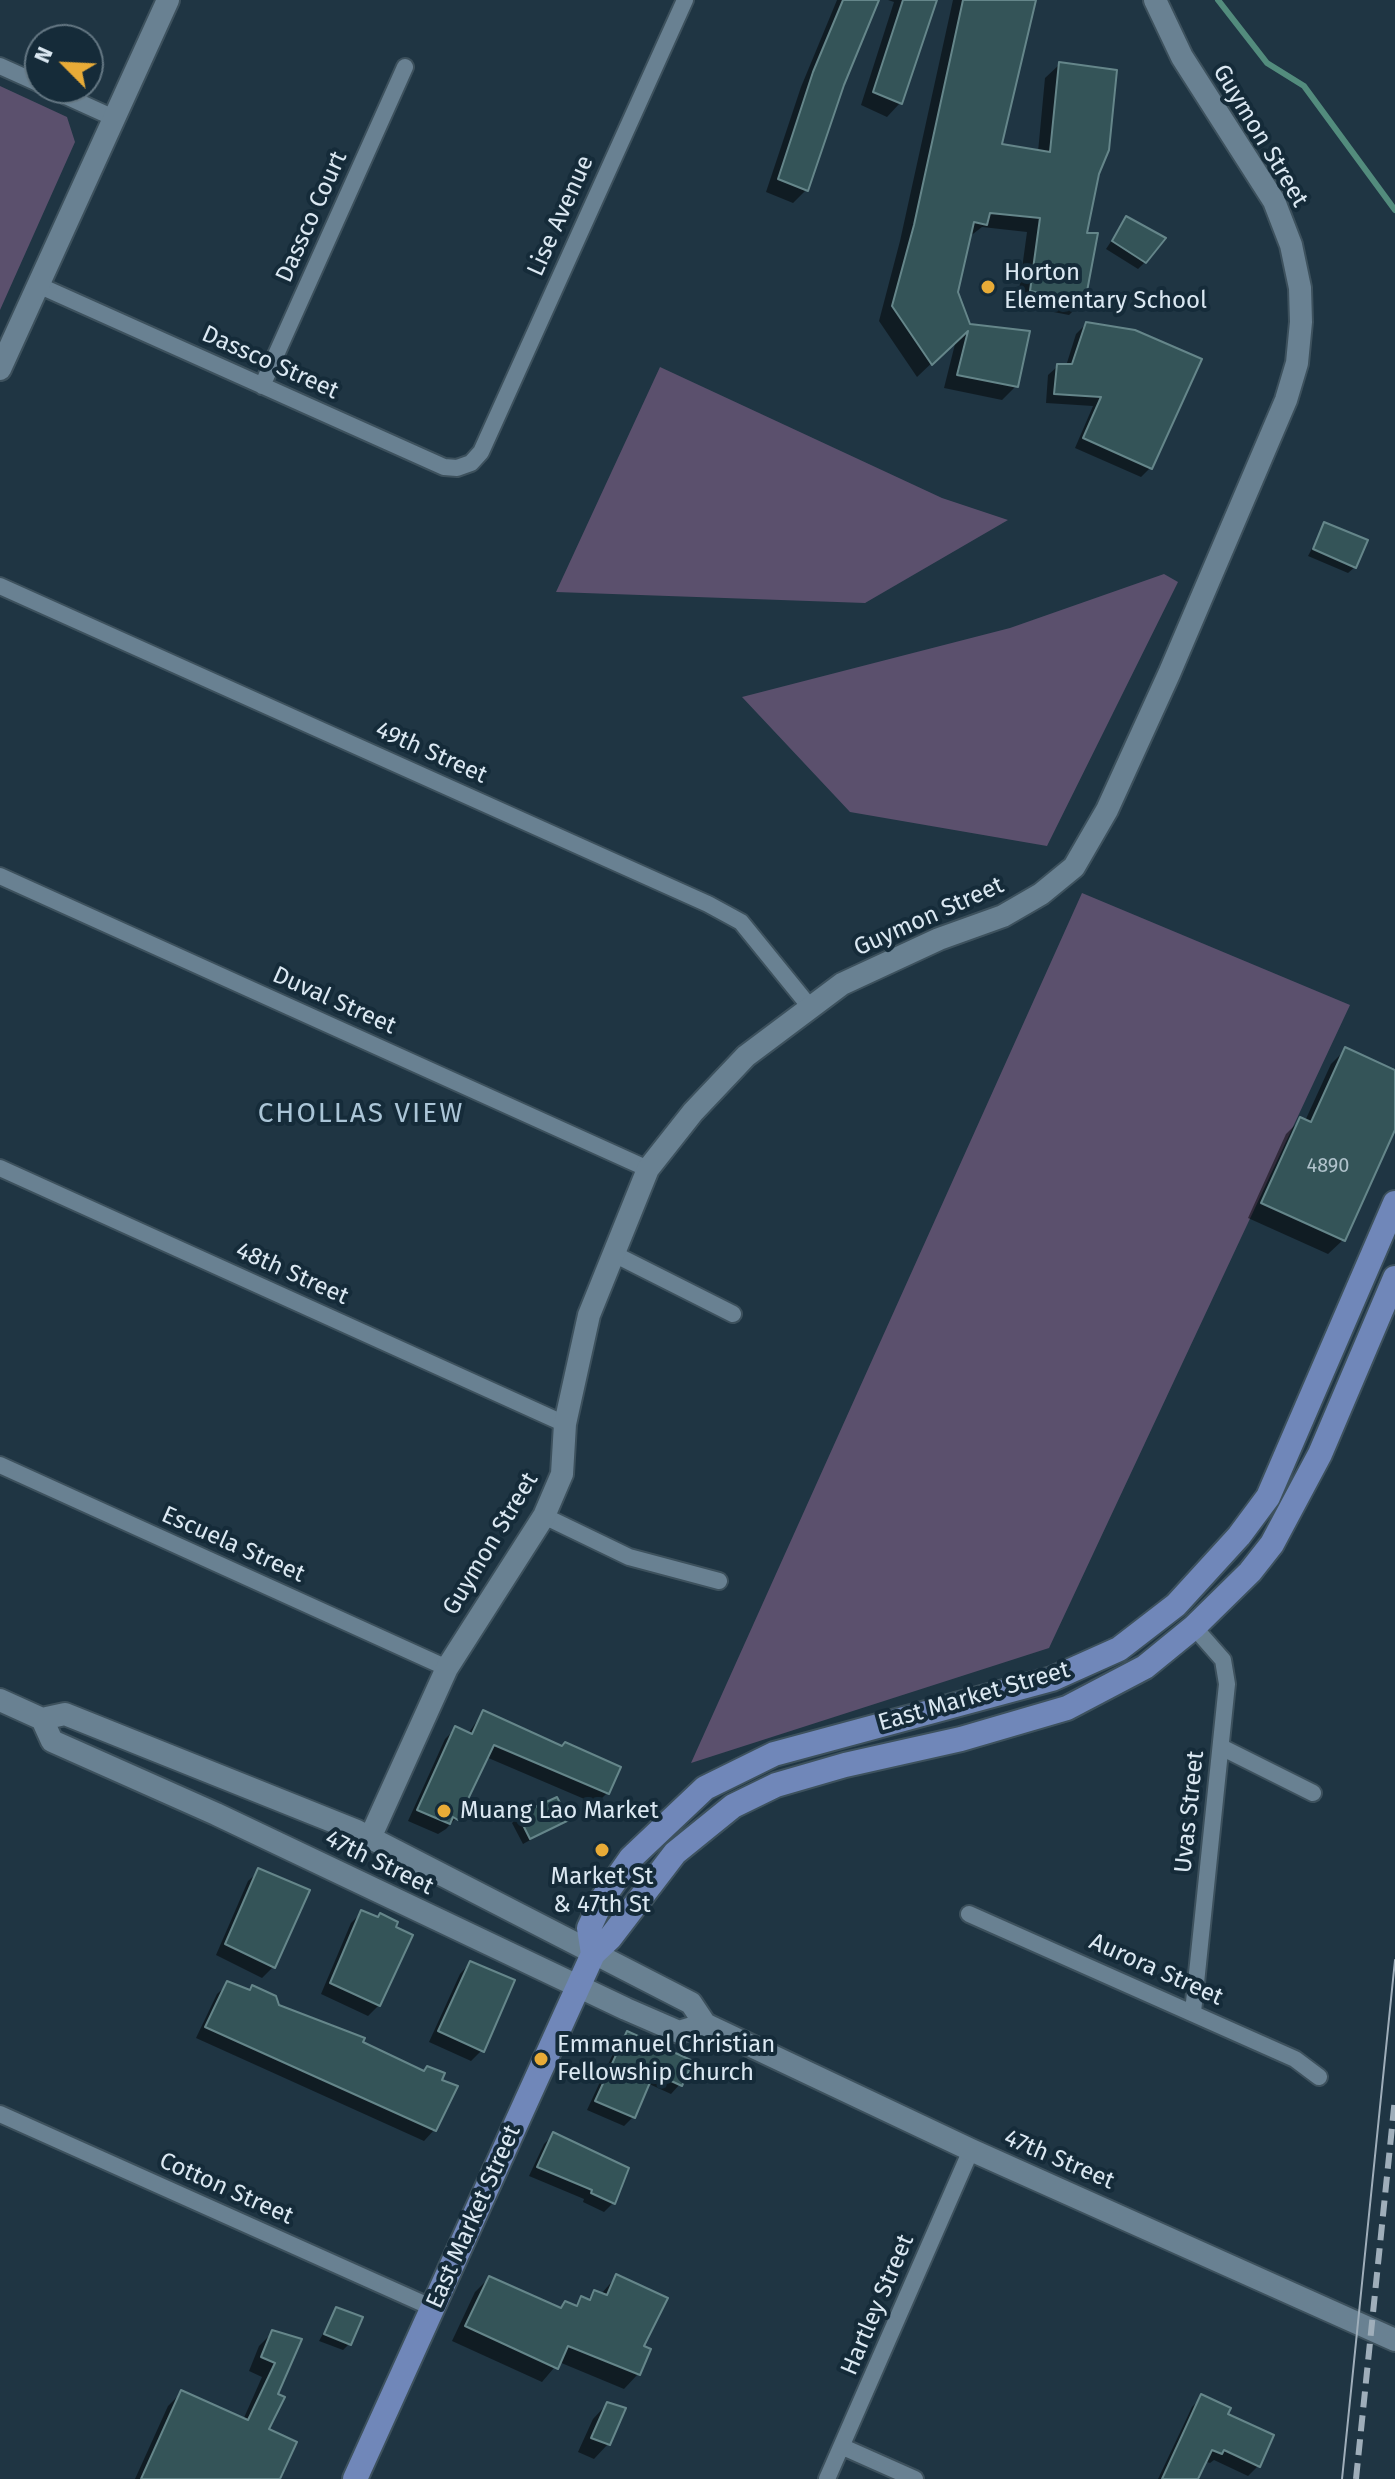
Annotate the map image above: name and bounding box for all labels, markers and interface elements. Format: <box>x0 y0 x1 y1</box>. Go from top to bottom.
north arrow <box>24 24 104 104</box>
text: N <box>28 43 59 67</box>
street label: Guymon Street <box>1206 60 1314 212</box>
street label: Dassco Court <box>270 147 354 287</box>
street label: Lise Avenue <box>522 151 600 281</box>
place label: Horton Elementary School <box>1004 259 1207 315</box>
marker: Horton Elementary School <box>979 278 997 296</box>
street label: Dassco Street <box>197 320 343 406</box>
street label: 49th Street <box>371 716 491 790</box>
street label: Guymon Street <box>850 871 1008 963</box>
street label: Duval Street <box>268 961 400 1041</box>
district label: CHOLLAS VIEW <box>258 1097 464 1131</box>
house number: 4890 <box>1307 1154 1349 1178</box>
street label: 48th Street <box>231 1236 353 1312</box>
street label: Guymon Street <box>437 1468 545 1620</box>
street label: Escuela Street <box>157 1501 309 1589</box>
street label: East Market Street <box>875 1656 1073 1738</box>
street label: Uvas Street <box>1169 1749 1211 1875</box>
place label: Muang Lao Market <box>460 1797 659 1825</box>
marker: Muang Lao Market <box>435 1802 453 1820</box>
street label: 47th Street <box>320 1824 438 1902</box>
marker: Market St & 47th St <box>593 1841 611 1859</box>
place label: Market St & 47th St <box>551 1863 653 1919</box>
street label: Aurora Street <box>1085 1928 1227 2012</box>
place label: Emmanuel Christian Fellowship Church <box>557 2031 775 2087</box>
marker: Emmanuel Christian Fellowship Church <box>532 2050 550 2068</box>
street label: East Market Street <box>421 2121 527 2313</box>
street label: 47th Street <box>1000 2124 1118 2196</box>
street label: Cotton Street <box>155 2147 297 2231</box>
street label: Hartley Street <box>835 2230 921 2380</box>

